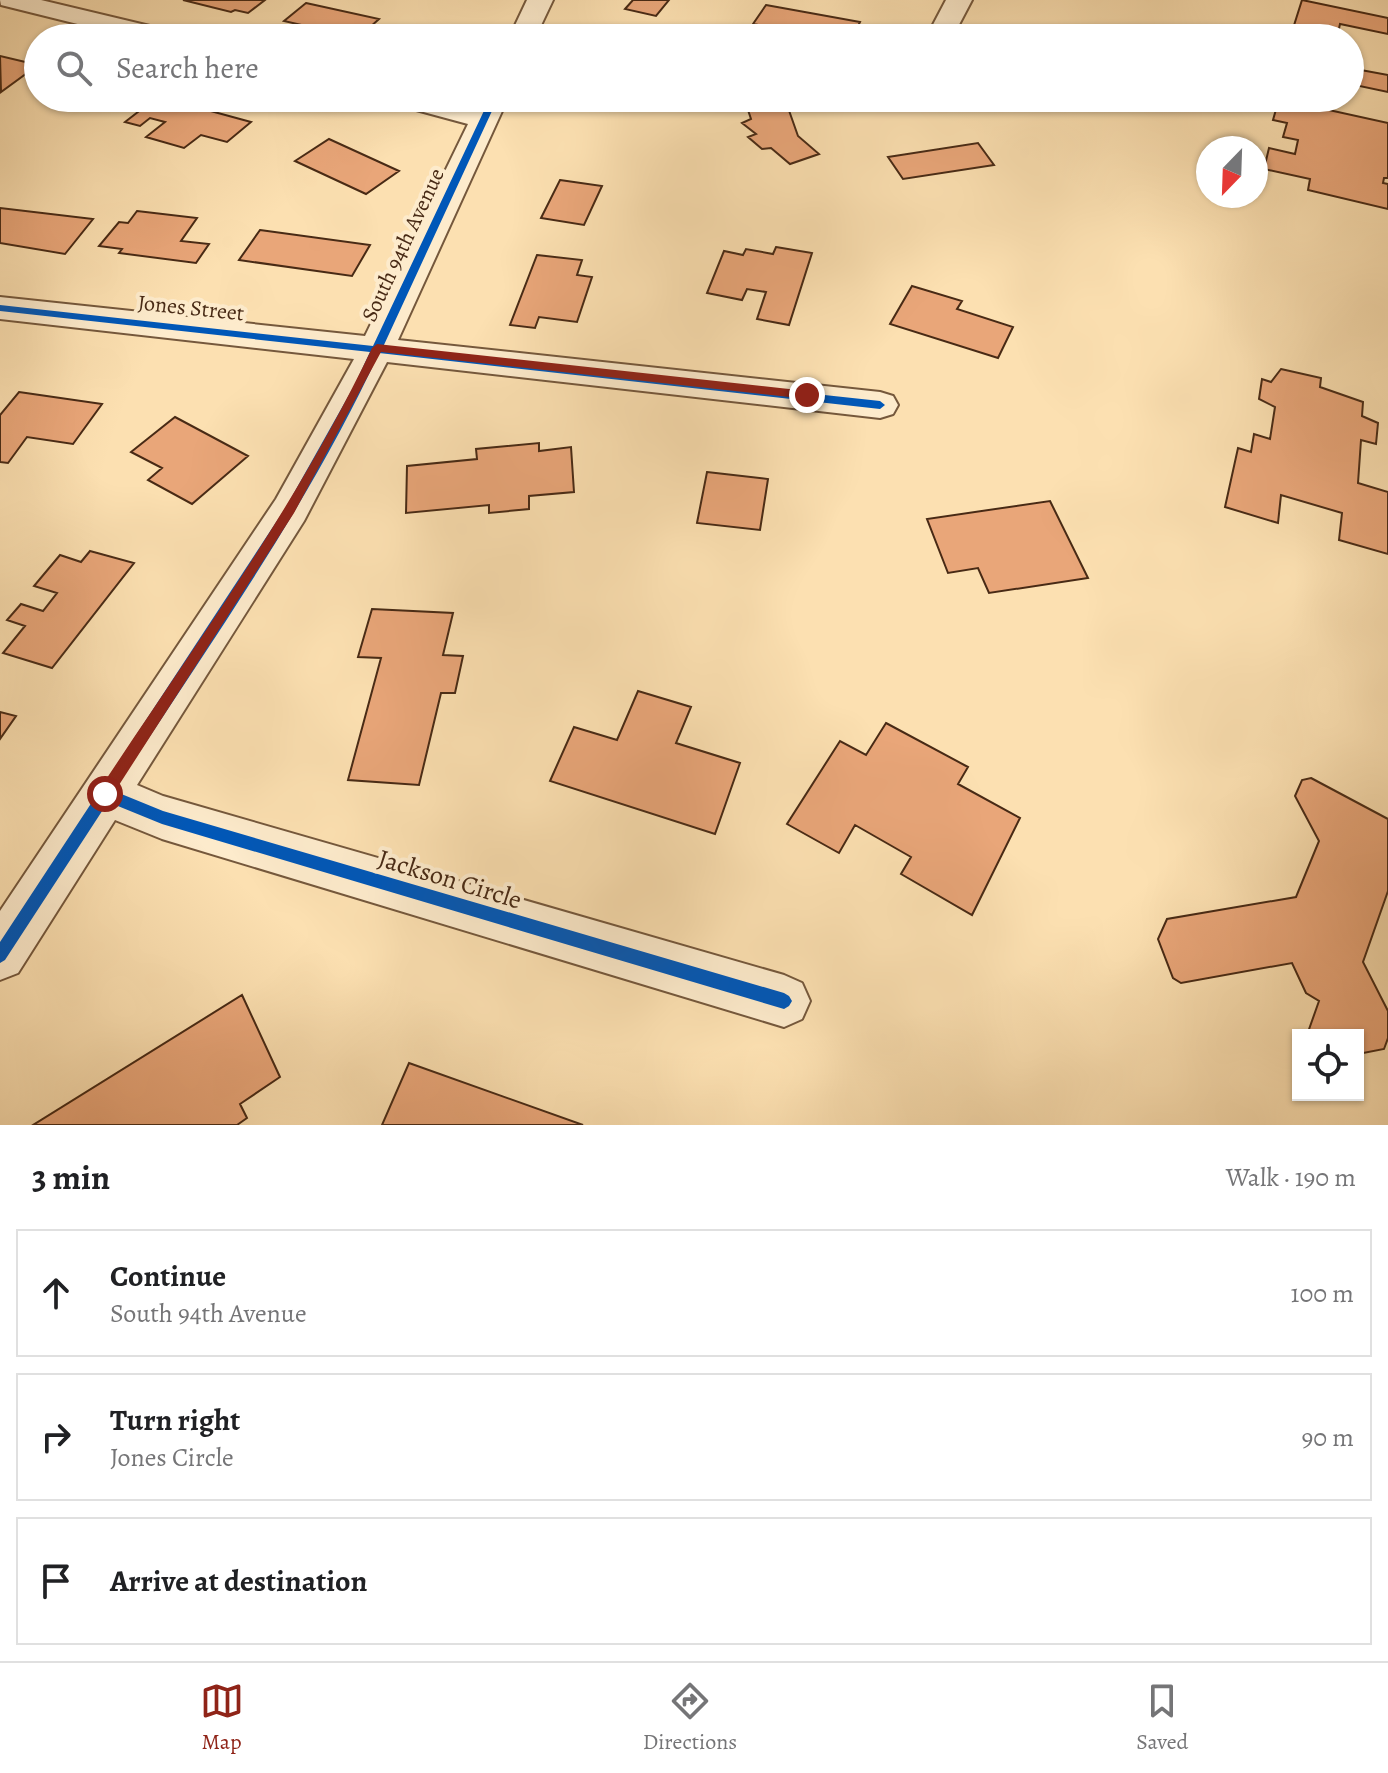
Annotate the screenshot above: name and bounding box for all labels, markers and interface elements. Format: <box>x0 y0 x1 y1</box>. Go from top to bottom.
search box <box>24 24 1364 112</box>
icon: search <box>52 46 96 90</box>
text: Search here <box>116 48 259 88</box>
north arrow <box>1196 136 1268 208</box>
street label: South 94th Avenue <box>354 163 452 327</box>
street label: Jones Street <box>136 288 246 328</box>
route end <box>789 377 825 413</box>
route start <box>87 776 123 812</box>
street label: Jackson Circle <box>374 841 526 917</box>
map controls <box>1292 1029 1364 1101</box>
button: locate <box>1292 1029 1364 1101</box>
text: 3 min <box>32 1154 110 1201</box>
text: Walk · 190 m <box>1226 1160 1356 1195</box>
text: Continue <box>110 1256 226 1296</box>
icon: ahead <box>34 1271 78 1315</box>
text: 100 m <box>1291 1276 1354 1311</box>
text: South 94th Avenue <box>110 1296 307 1331</box>
text: Turn right <box>110 1400 240 1440</box>
icon: right <box>34 1415 78 1459</box>
text: 90 m <box>1302 1420 1354 1455</box>
text: Jones Circle <box>110 1440 234 1475</box>
icon: arrive <box>34 1559 78 1603</box>
text: Arrive at destination <box>110 1561 367 1601</box>
tab: Map <box>200 1679 244 1757</box>
tab: Directions <box>643 1679 737 1757</box>
tab: Saved <box>1136 1679 1188 1757</box>

